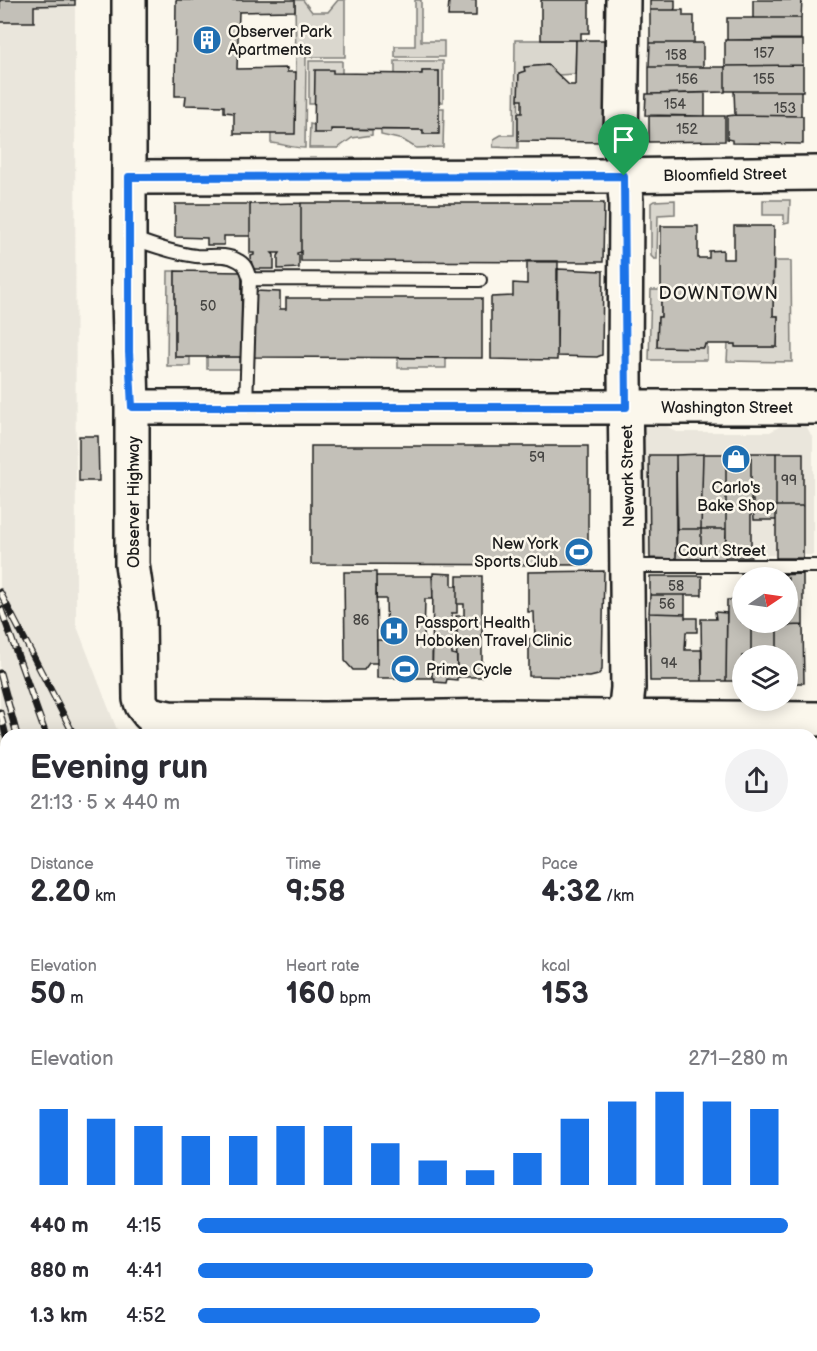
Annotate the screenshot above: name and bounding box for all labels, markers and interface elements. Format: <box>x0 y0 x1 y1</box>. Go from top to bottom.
place label: Observer Park Apartments <box>228 23 332 60</box>
building icon: Observer Park Apartments <box>191 24 223 56</box>
house number: 157 <box>754 45 774 62</box>
house number: 158 <box>665 47 687 64</box>
house number: 156 <box>676 71 698 88</box>
house number: 155 <box>753 71 775 88</box>
house number: 154 <box>664 96 686 113</box>
house number: 153 <box>774 100 796 117</box>
pin <box>598 114 649 176</box>
house number: 152 <box>676 121 699 138</box>
icon: arrive <box>607 123 640 156</box>
street label: Bloomfield Street <box>663 165 787 186</box>
district label: DOWNTOWN <box>659 283 779 304</box>
house number: 50 <box>200 298 216 315</box>
street label: Washington Street <box>661 399 793 418</box>
street label: Newark Street <box>618 424 639 528</box>
street label: Observer Highway <box>125 435 144 568</box>
shop icon: Carlo's Bake Shop <box>720 443 752 475</box>
house number: 59 <box>529 449 545 466</box>
house number: 99 <box>781 472 797 489</box>
place label: Carlo's Bake Shop <box>697 479 775 516</box>
place label: New York Sports Club <box>474 535 558 572</box>
sports icon: New York Sports Club <box>563 536 595 568</box>
street label: Court Street <box>678 542 766 561</box>
north arrow <box>732 567 798 633</box>
map controls <box>732 567 798 711</box>
house number: 58 <box>668 578 684 595</box>
house number: 56 <box>659 596 676 613</box>
house number: 86 <box>353 612 370 629</box>
place label: Passport Health Hoboken Travel Clinic <box>415 614 572 651</box>
hospital icon: Passport Health Hoboken Travel Clinic <box>378 615 410 647</box>
button: layers <box>732 645 798 711</box>
sports icon: Prime Cycle <box>389 653 421 685</box>
house number: 94 <box>661 655 678 672</box>
place label: Prime Cycle <box>426 661 513 680</box>
text: Evening run <box>30 748 208 788</box>
button: share <box>725 749 788 812</box>
text: 21:13 · 5 × 440 m <box>30 791 180 815</box>
text: Distance <box>30 855 94 874</box>
text: Time <box>286 855 321 874</box>
text: Pace <box>541 855 578 874</box>
text: 2.20 <box>30 874 91 910</box>
text: 9:58 <box>286 874 346 910</box>
text: 4:32 <box>541 874 602 910</box>
text: km <box>91 887 116 906</box>
text: /km <box>602 887 634 906</box>
text: Elevation <box>30 957 97 976</box>
text: Heart rate <box>286 957 360 976</box>
text: kcal <box>541 957 570 976</box>
text: 50 <box>30 976 66 1012</box>
text: 160 <box>286 976 335 1012</box>
text: 153 <box>541 976 589 1012</box>
text: m <box>66 989 84 1008</box>
text: bpm <box>335 989 371 1008</box>
text: Elevation <box>30 1047 113 1071</box>
text: 271–280 m <box>688 1047 788 1071</box>
text: 440 m <box>30 1214 88 1238</box>
text: 4:15 <box>126 1214 161 1238</box>
text: 880 m <box>30 1259 89 1283</box>
text: 4:41 <box>126 1259 162 1283</box>
text: 1.3 km <box>30 1304 87 1328</box>
text: 4:52 <box>126 1304 166 1328</box>

